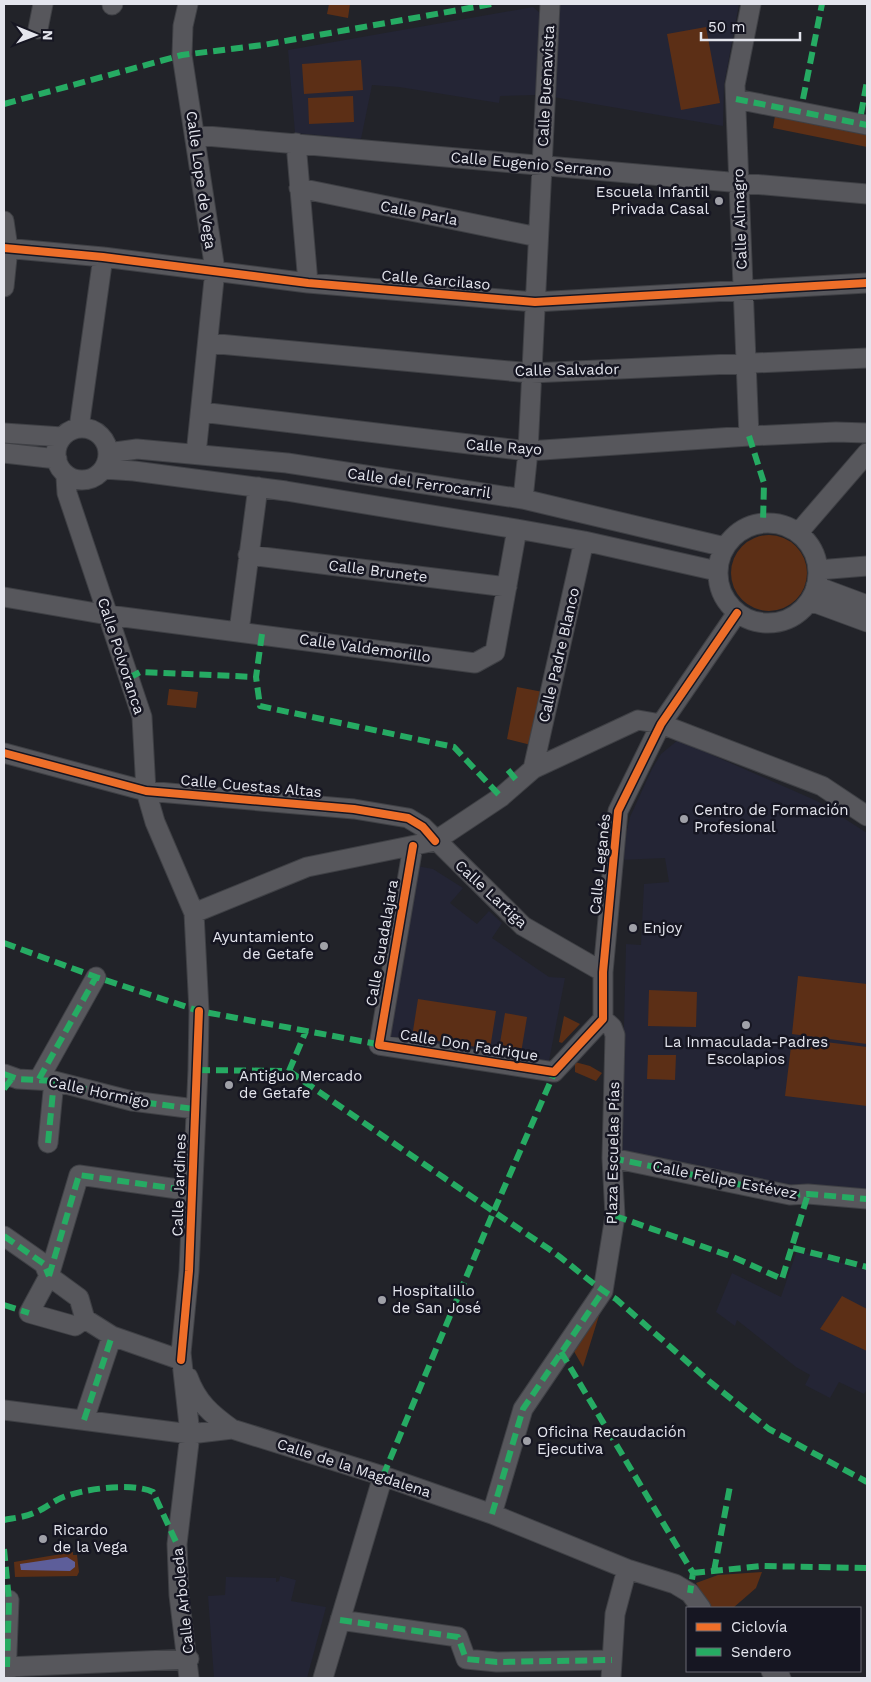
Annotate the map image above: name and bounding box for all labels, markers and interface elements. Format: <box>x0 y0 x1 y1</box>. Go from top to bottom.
north arrow <box>10 10 60 60</box>
scale bar <box>701 10 800 42</box>
text: 50 m <box>708 18 745 36</box>
street label: Calle Buenavista <box>534 24 558 147</box>
text: N <box>40 30 56 41</box>
street label: Calle Lope de Vega <box>182 110 220 251</box>
street label: Calle Eugenio Serrano <box>450 148 612 180</box>
street label: Calle Almagro <box>729 168 751 270</box>
place label: Escuela Infantil Privada Casal <box>596 183 709 218</box>
marker: Escuela Infantil Privada Casal <box>713 195 725 207</box>
street label: Calle Parla <box>379 197 460 229</box>
street label: Calle Garcilaso <box>381 266 491 294</box>
street label: Calle Salvador <box>515 360 619 380</box>
street label: Calle Rayo <box>465 435 543 459</box>
street label: Calle del Ferrocarril <box>346 464 492 502</box>
street label: Calle Brunete <box>327 556 429 586</box>
street label: Calle Padre Blanco <box>535 586 583 724</box>
street label: Calle Polvoranca <box>94 595 148 717</box>
street label: Calle Valdemorillo <box>298 630 432 666</box>
street label: Calle Cuestas Altas <box>180 771 323 801</box>
place label: Centro de Formación Profesional <box>694 801 849 836</box>
street label: Calle Leganés <box>586 813 614 915</box>
marker: Centro de Formación Profesional <box>678 813 690 825</box>
street label: Calle Lartiga <box>451 856 531 932</box>
street label: Calle Guadalajara <box>362 878 402 1008</box>
place label: Enjoy <box>643 919 683 937</box>
marker: Enjoy <box>627 922 639 934</box>
place label: Ayuntamiento de Getafe <box>212 928 314 963</box>
marker: Ayuntamiento de Getafe <box>318 940 330 952</box>
marker: La Inmaculada-Padres Escolapios <box>740 1019 752 1031</box>
street label: Calle Don Fadrique <box>399 1025 539 1065</box>
place label: La Inmaculada-Padres Escolapios <box>664 1033 828 1068</box>
place label: Antiguo Mercado de Getafe <box>239 1067 362 1102</box>
street label: Calle Hormigo <box>47 1072 151 1112</box>
marker: Antiguo Mercado de Getafe <box>223 1079 235 1091</box>
street label: Plaza Escuelas Pías <box>603 1081 623 1225</box>
street label: Calle Jardines <box>168 1133 190 1237</box>
street label: Calle Felipe Estévez <box>651 1157 799 1203</box>
place label: Hospitalillo de San José <box>392 1282 481 1317</box>
marker: Hospitalillo de San José <box>376 1294 388 1306</box>
place label: Oficina Recaudación Ejecutiva <box>537 1423 686 1458</box>
street label: Calle de la Magdalena <box>275 1435 434 1502</box>
marker: Oficina Recaudación Ejecutiva <box>521 1435 533 1447</box>
place label: Ricardo de la Vega <box>53 1521 128 1556</box>
marker: Ricardo de la Vega <box>37 1533 49 1545</box>
street label: Calle Arboleda <box>168 1547 198 1655</box>
legend <box>686 1607 861 1672</box>
text: Ciclovía <box>731 1618 788 1636</box>
text: Sendero <box>731 1643 792 1661</box>

